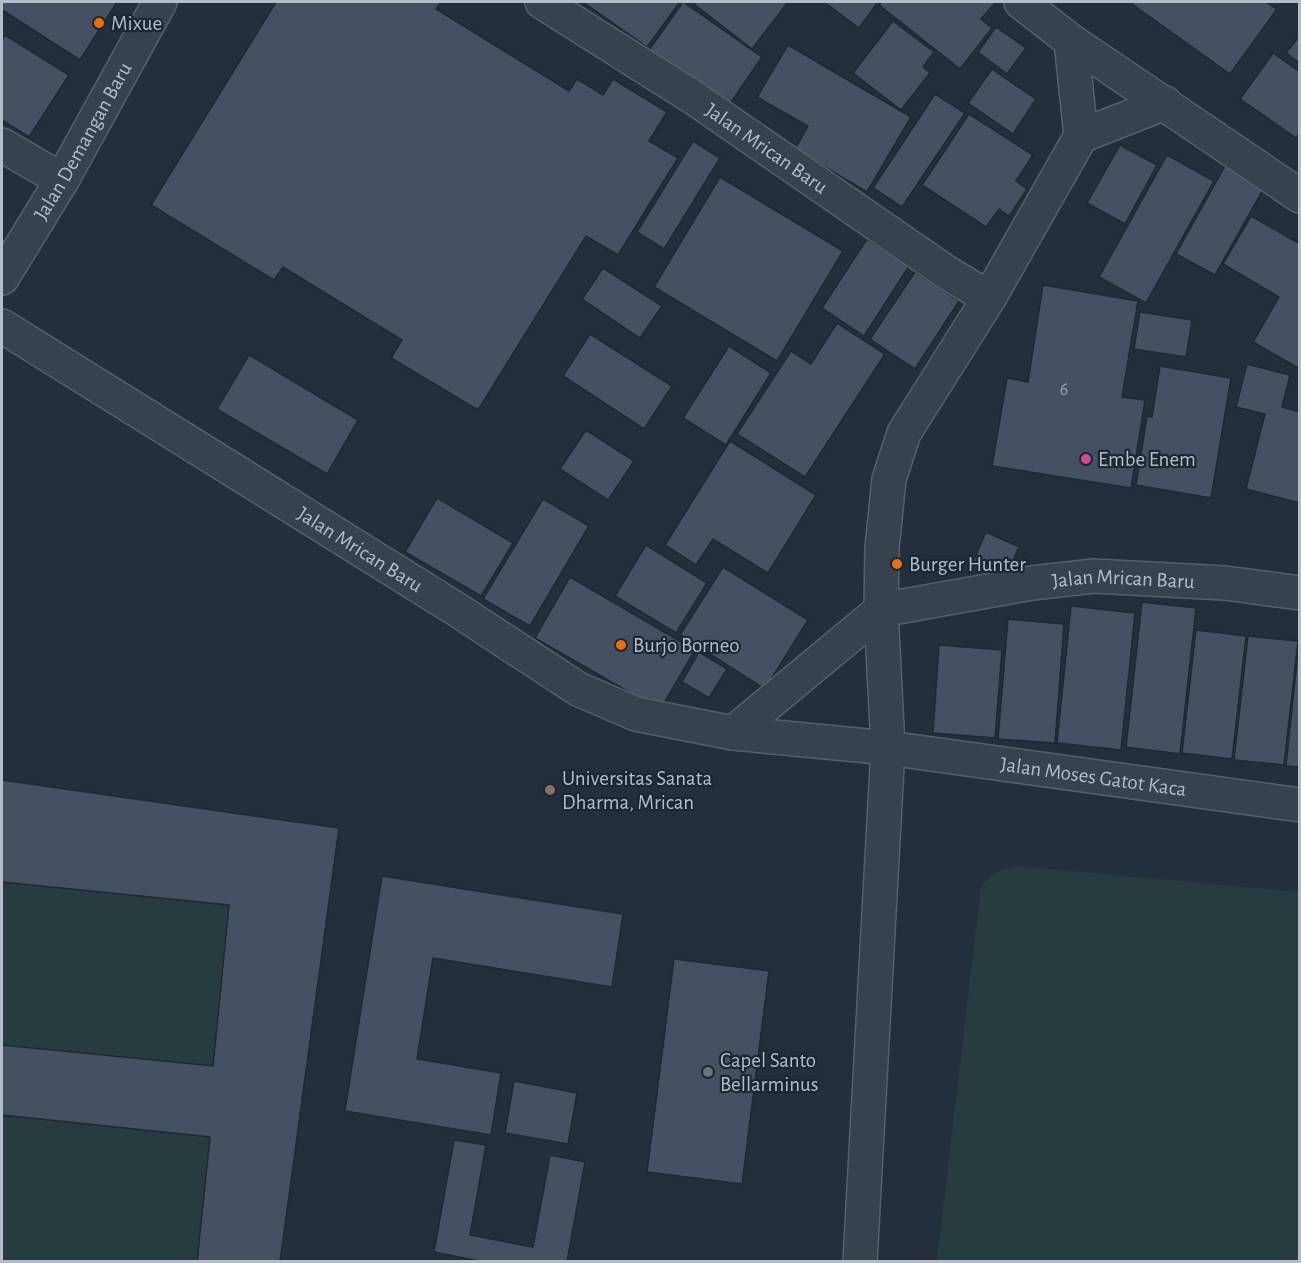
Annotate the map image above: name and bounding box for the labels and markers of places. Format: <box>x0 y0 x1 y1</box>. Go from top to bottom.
place label: Mixue <box>111 13 162 34</box>
marker: Mixue <box>92 16 106 30</box>
place label: Embe Enem <box>1098 449 1196 470</box>
marker: Embe Enem <box>1079 452 1093 466</box>
place label: Burger Hunter <box>909 554 1026 575</box>
marker: Burger Hunter <box>890 557 904 571</box>
place label: Burjo Borneo <box>633 635 740 656</box>
marker: Burjo Borneo <box>614 638 628 652</box>
place label: Universitas Sanata Dharma, Mrican <box>562 768 712 813</box>
marker: Universitas Sanata Dharma, Mrican <box>543 783 557 797</box>
place label: Capel Santo Bellarminus <box>720 1050 819 1095</box>
marker: Capel Santo Bellarminus <box>701 1065 715 1079</box>

